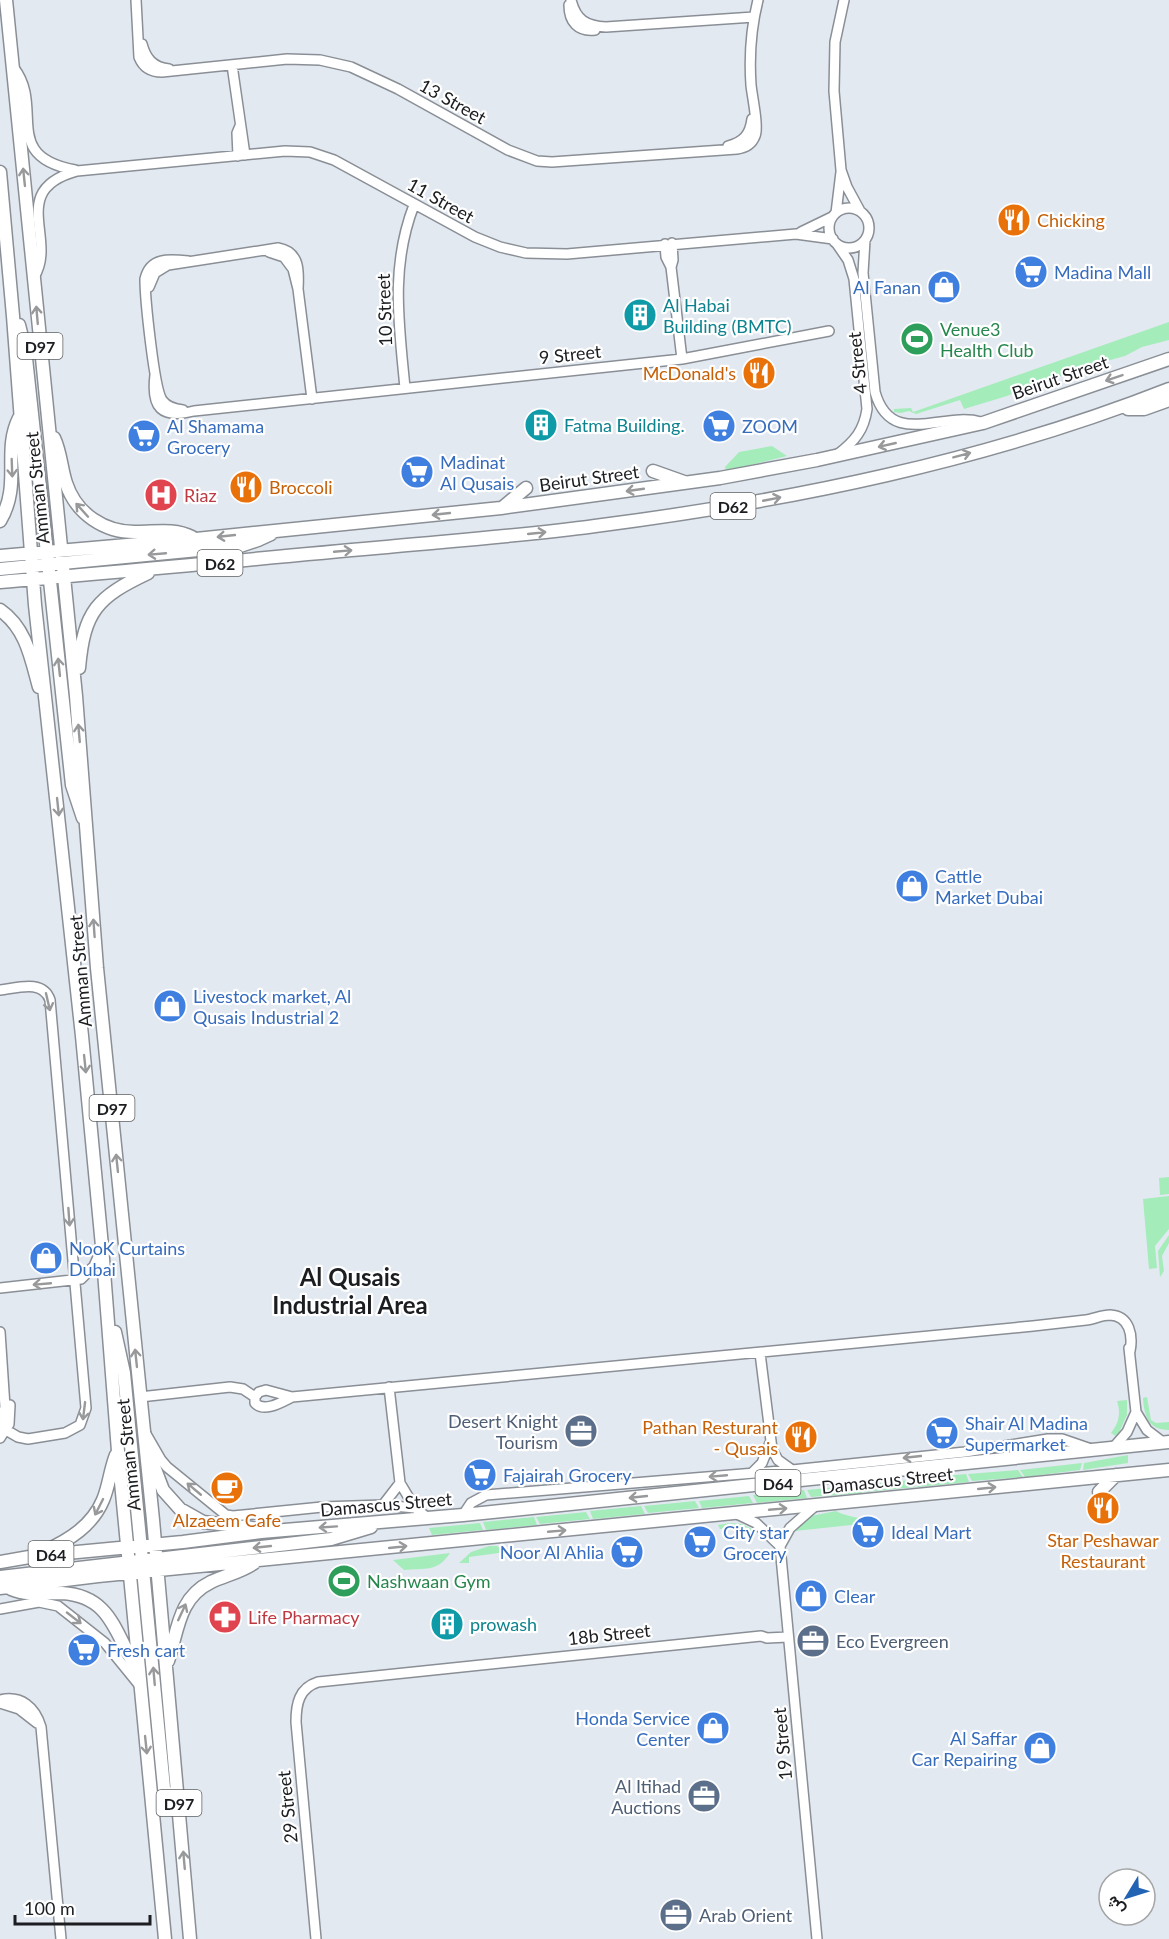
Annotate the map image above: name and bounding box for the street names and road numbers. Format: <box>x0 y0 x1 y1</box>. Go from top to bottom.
street label: 13 Street <box>416 74 491 129</box>
street label: 11 Street <box>404 173 479 228</box>
street label: 10 Street <box>372 273 396 347</box>
street label: 4 Street <box>843 330 871 395</box>
road number: D97 <box>18 333 63 359</box>
street label: 9 Street <box>538 340 603 368</box>
street label: Beirut Street <box>1009 350 1112 404</box>
street label: Amman Street <box>20 430 54 545</box>
street label: Beirut Street <box>538 460 641 496</box>
road number: D62 <box>710 493 756 519</box>
road number: D62 <box>198 550 242 576</box>
street label: Amman Street <box>64 913 96 1028</box>
road number: D97 <box>90 1095 134 1121</box>
street label: Amman Street <box>111 1397 145 1512</box>
street label: Damascus Street <box>820 1462 955 1498</box>
road number: D64 <box>756 1470 800 1496</box>
street label: Damascus Street <box>319 1487 453 1521</box>
road number: D64 <box>28 1541 74 1567</box>
street label: 18b Street <box>567 1619 652 1649</box>
street label: 19 Street <box>768 1706 796 1781</box>
street label: 29 Street <box>272 1769 302 1844</box>
road number: D97 <box>156 1790 201 1816</box>

